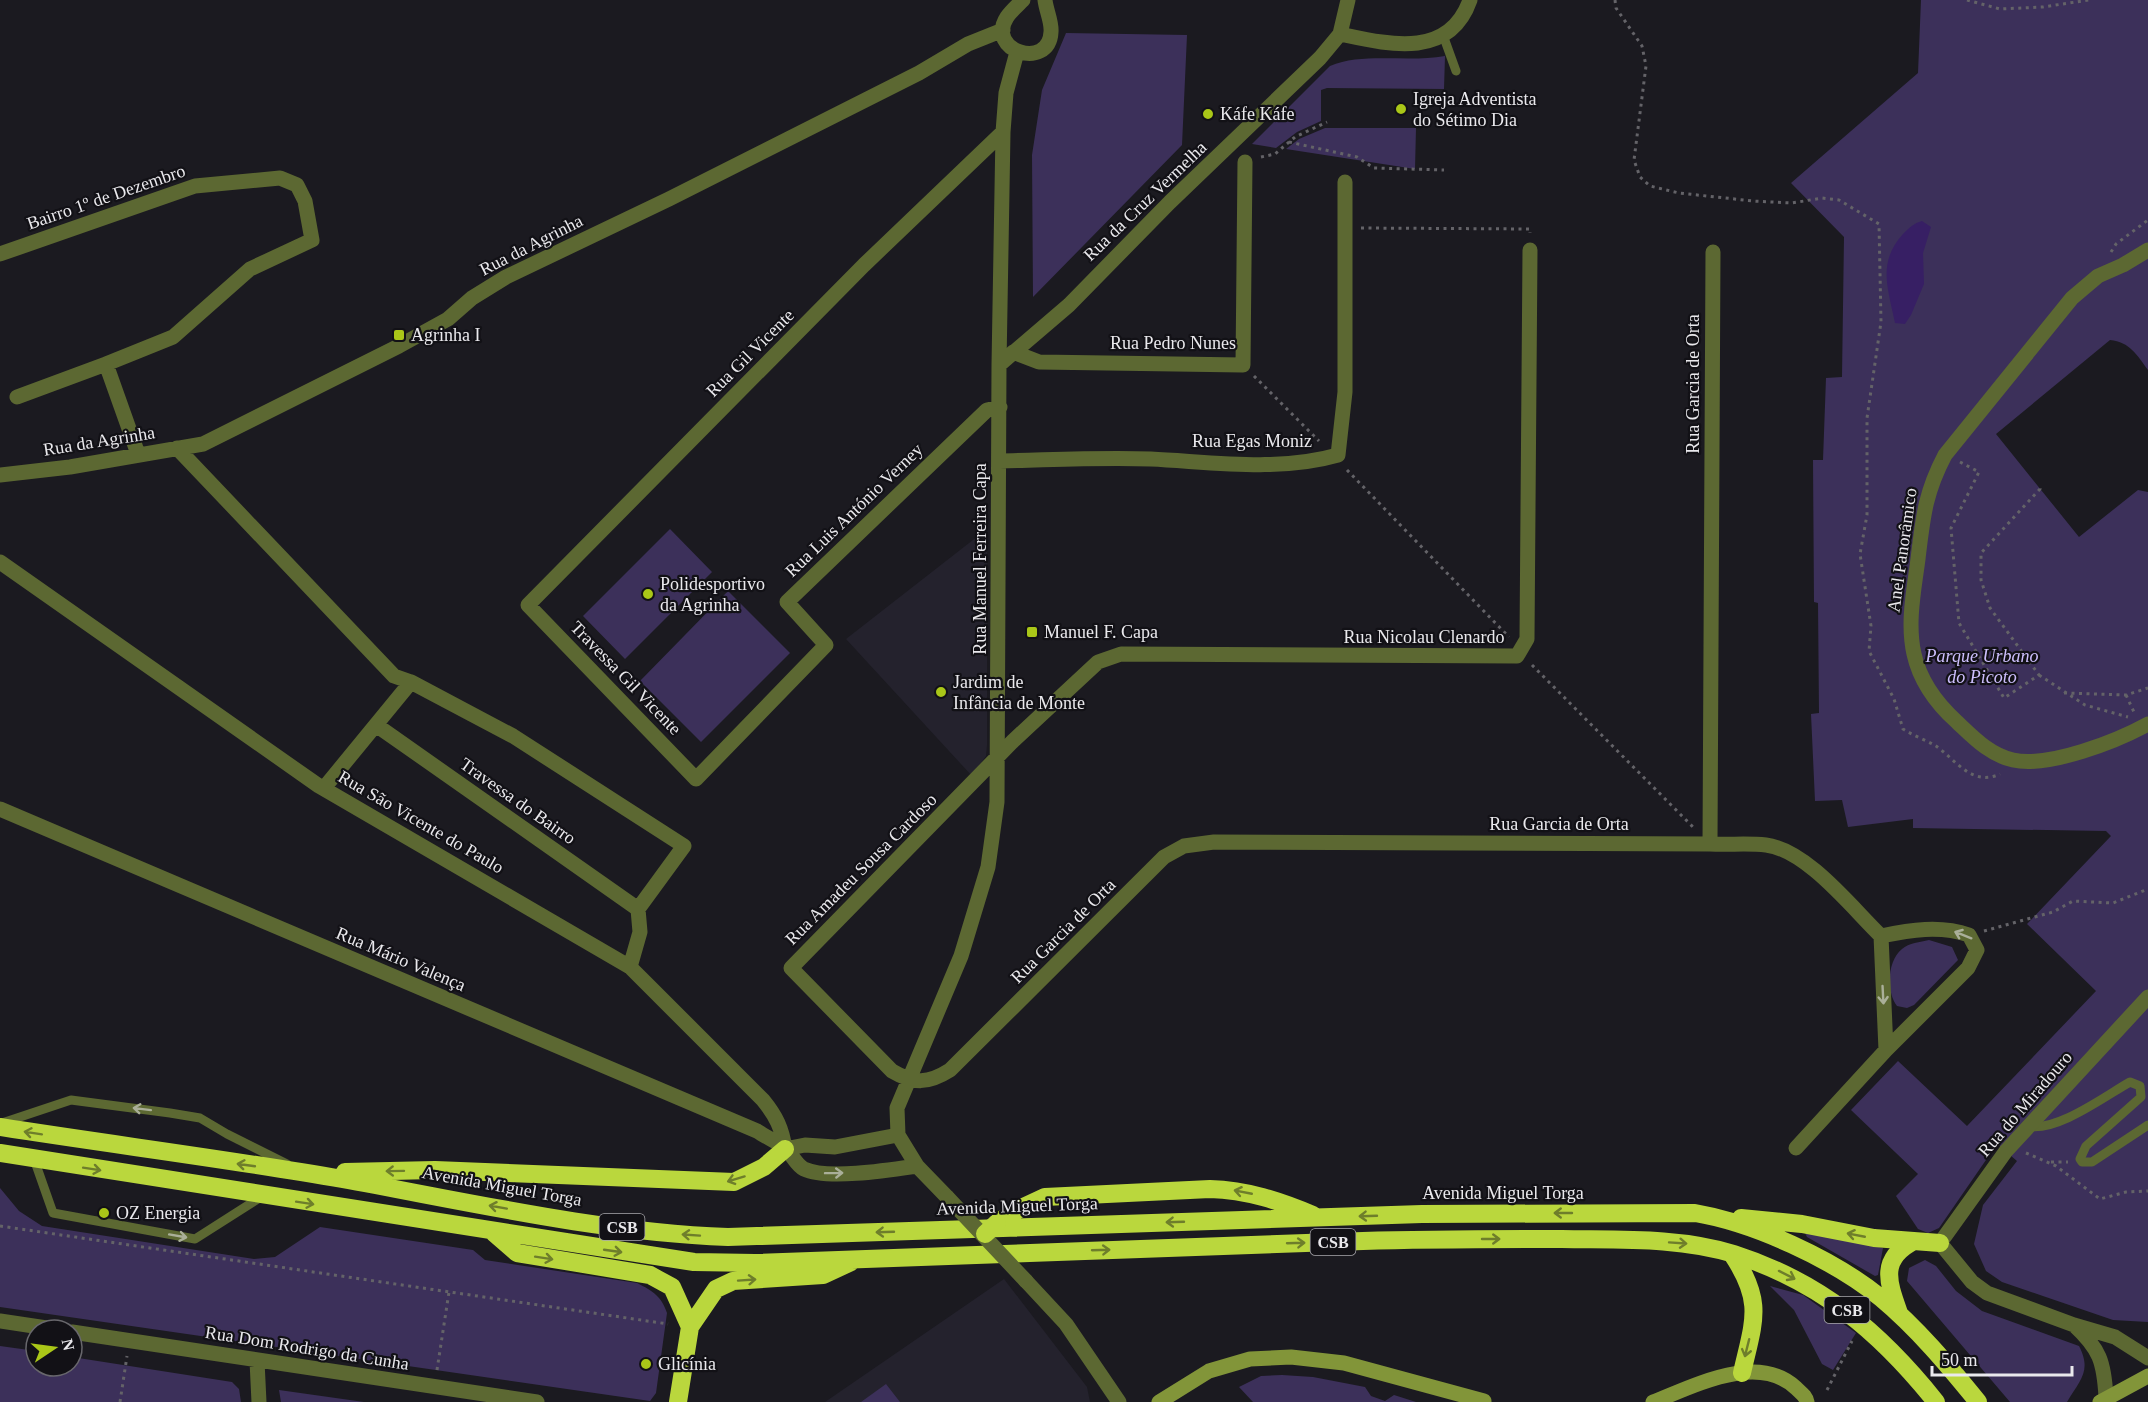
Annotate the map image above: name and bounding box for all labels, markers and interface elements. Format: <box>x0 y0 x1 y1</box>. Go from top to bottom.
place label: Igreja Adventista do Sétimo Dia <box>1413 89 1536 130</box>
marker: Igreja Adventista do Sétimo Dia <box>1394 102 1408 116</box>
place label: Káfe Káfe <box>1220 104 1294 124</box>
marker: Káfe Káfe <box>1201 107 1215 121</box>
street label: Rua da Cruz Vermelha <box>1079 137 1211 265</box>
street label: Bairro 1º de Dezembro <box>24 161 188 233</box>
street label: Rua da Agrinha <box>476 210 586 280</box>
street label: Rua Gil Vicente <box>702 305 798 401</box>
street label: Rua Garcia de Orta <box>1683 314 1703 454</box>
place label: Agrinha I <box>411 325 480 345</box>
marker: Agrinha I <box>392 328 406 342</box>
street label: Rua Pedro Nunes <box>1110 333 1236 353</box>
street label: Rua da Agrinha <box>42 422 156 460</box>
street label: Rua Egas Moniz <box>1192 431 1312 451</box>
street label: Rua Luis António Verney <box>781 439 927 581</box>
street label: Rua Manuel Ferreira Capa <box>970 463 990 655</box>
street label: Anel Panorâmico <box>1883 486 1921 614</box>
place label: Polidesportivo da Agrinha <box>660 574 765 615</box>
marker: Polidesportivo da Agrinha <box>641 587 655 601</box>
street label: Travessa Gil Vicente <box>567 617 685 739</box>
place label: Manuel F. Capa <box>1044 622 1158 642</box>
marker: Manuel F. Capa <box>1025 625 1039 639</box>
street label: Rua Nicolau Clenardo <box>1344 627 1504 647</box>
park label: Parque Urbano do Picoto <box>1925 646 2038 687</box>
place label: Jardim de Infância de Monte <box>953 672 1085 713</box>
marker: Jardim de Infância de Monte <box>934 685 948 699</box>
street label: Travessa do Bairro <box>456 754 580 848</box>
street label: Rua São Vicente do Paulo <box>335 766 507 878</box>
street label: Rua Amadeu Sousa Cardoso <box>781 789 941 949</box>
street label: Rua Garcia de Orta <box>1489 814 1629 834</box>
street label: Rua Garcia de Orta <box>1007 875 1119 987</box>
street label: Rua Mário Valença <box>333 923 469 995</box>
one-way arrow <box>1954 928 1972 939</box>
one-way arrow <box>1878 984 1889 1004</box>
street label: Rua do Miradouro <box>1974 1047 2076 1161</box>
one-way arrow <box>133 1104 153 1115</box>
one-way arrow <box>24 1127 43 1138</box>
one-way arrow <box>237 1159 257 1170</box>
street label: Avenida Miguel Torga <box>421 1162 583 1210</box>
one-way arrow <box>82 1163 102 1174</box>
one-way arrow <box>386 1165 406 1176</box>
one-way arrow <box>824 1167 844 1178</box>
one-way arrow <box>727 1174 746 1185</box>
street label: Avenida Miguel Torga <box>1422 1183 1584 1203</box>
one-way arrow <box>1233 1186 1253 1197</box>
street label: Avenida Miguel Torga <box>936 1193 1098 1219</box>
one-way arrow <box>295 1198 315 1209</box>
one-way arrow <box>488 1201 508 1212</box>
place label: OZ Energia <box>116 1203 200 1223</box>
marker: OZ Energia <box>97 1206 111 1220</box>
one-way arrow <box>1553 1207 1573 1219</box>
one-way arrow <box>1358 1210 1378 1221</box>
road number: CSB <box>600 1214 644 1240</box>
one-way arrow <box>1166 1216 1186 1228</box>
one-way arrow <box>876 1226 896 1237</box>
road number: CSB <box>1310 1229 1356 1255</box>
one-way arrow <box>1847 1229 1866 1240</box>
one-way arrow <box>681 1230 701 1241</box>
one-way arrow <box>168 1231 188 1242</box>
one-way arrow <box>1481 1233 1501 1245</box>
one-way arrow <box>1286 1238 1306 1249</box>
one-way arrow <box>1668 1238 1688 1249</box>
one-way arrow <box>1091 1244 1111 1255</box>
one-way arrow <box>603 1246 623 1257</box>
one-way arrow <box>534 1253 554 1264</box>
one-way arrow <box>1777 1270 1795 1281</box>
one-way arrow <box>737 1274 757 1285</box>
road number: CSB <box>1824 1297 1870 1323</box>
north arrow <box>24 1318 84 1378</box>
street label: Rua Dom Rodrigo da Cunha <box>204 1322 410 1374</box>
text: N <box>59 1337 78 1353</box>
one-way arrow <box>1741 1338 1753 1357</box>
scale bar <box>1932 1339 2072 1377</box>
text: 50 m <box>1941 1350 1978 1370</box>
place label: Glicínia <box>658 1354 716 1374</box>
marker: Glicínia <box>639 1357 653 1371</box>

